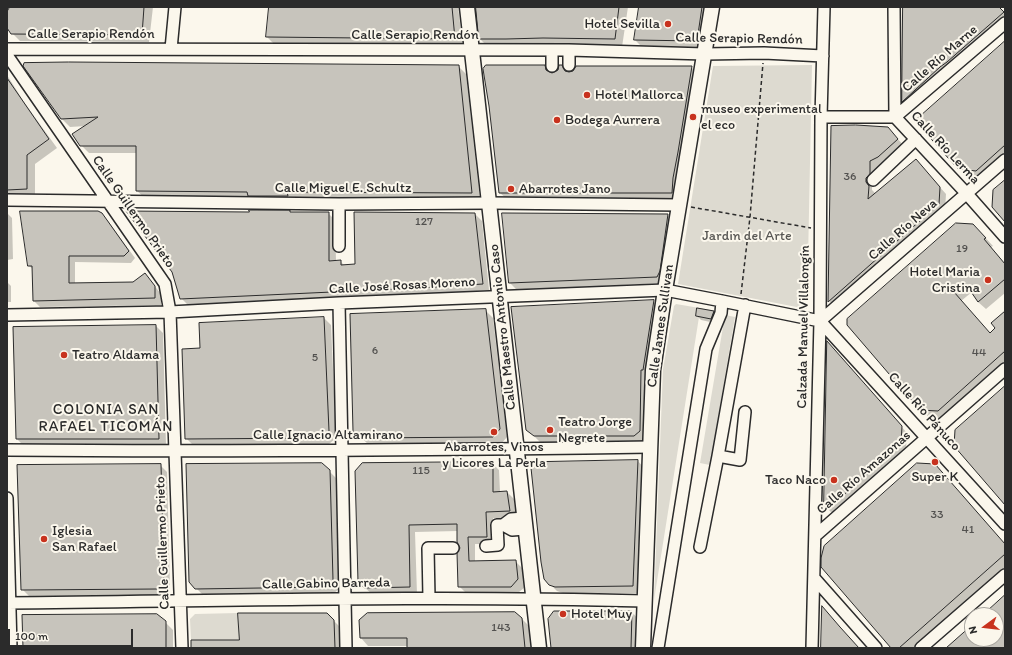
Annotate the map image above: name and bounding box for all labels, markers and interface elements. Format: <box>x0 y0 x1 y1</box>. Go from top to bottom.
place label: Hotel Sevilla <box>584 16 660 32</box>
marker: Hotel Sevilla <box>663 19 673 29</box>
street label: Calle Río Marne <box>899 22 981 96</box>
street label: Calle Serapio Rendón <box>27 26 155 42</box>
street label: Calle Serapio Rendón <box>351 27 479 43</box>
street label: Calle Serapio Rendón <box>675 29 803 49</box>
place label: Hotel Mallorca <box>595 87 684 103</box>
marker: Hotel Mallorca <box>582 90 592 100</box>
place label: museo experimental el eco <box>701 101 822 134</box>
street label: Calle Río Lerma <box>907 108 983 188</box>
place label: Bodega Aurrera <box>565 112 660 128</box>
marker: museo experimental el eco <box>688 112 698 122</box>
marker: Bodega Aurrera <box>552 115 562 125</box>
street label: Calle Guillermo Prieto <box>88 153 178 271</box>
house number: 36 <box>844 170 856 184</box>
street label: Calle Miguel E. Schultz <box>275 180 411 196</box>
place label: Abarrotes Jano <box>519 181 611 197</box>
marker: Abarrotes Jano <box>506 184 516 194</box>
street label: Calle Río Neva <box>865 195 941 265</box>
house number: 127 <box>415 215 433 229</box>
park label: Jardin del Arte <box>702 228 792 244</box>
house number: 19 <box>956 242 968 256</box>
street label: Calle Maestro Antonio Caso <box>486 243 520 411</box>
street label: Calzada Manuel Villalongín <box>794 245 814 409</box>
street label: Calle James Sullivan <box>644 263 678 389</box>
place label: Hotel Maria Cristina <box>909 264 980 296</box>
street label: Calle José Rosas Moreno <box>328 274 476 298</box>
marker: Hotel Maria Cristina <box>983 275 993 285</box>
house number: 6 <box>372 344 378 358</box>
house number: 44 <box>972 346 986 360</box>
place label: Teatro Aldama <box>72 347 159 363</box>
marker: Teatro Aldama <box>59 350 69 360</box>
house number: 5 <box>312 351 318 365</box>
street label: Calle Río Pánuco <box>884 369 964 455</box>
district label: COLONIA SAN RAFAEL TICOMÁN <box>38 401 174 436</box>
place label: Teatro Jorge Negrete <box>558 414 632 446</box>
marker: Teatro Jorge Negrete <box>545 425 555 435</box>
street label: Calle Ignacio Altamirano <box>253 427 403 443</box>
marker: Abarrotes, Vinos y Licores La Perla <box>489 427 499 437</box>
street label: Calle Río Amazonas <box>813 428 915 518</box>
place label: Abarrotes, Vinos y Licores La Perla <box>442 439 546 472</box>
marker: Super K <box>930 457 940 467</box>
house number: 115 <box>412 464 430 478</box>
place label: Super K <box>911 469 959 485</box>
place label: Taco Naco <box>765 472 826 488</box>
marker: Taco Naco <box>829 475 839 485</box>
street label: Calle Guillermo Prieto <box>152 476 174 610</box>
house number: 33 <box>930 508 944 522</box>
place label: Iglesia San Rafael <box>52 523 117 556</box>
house number: 41 <box>962 523 974 537</box>
marker: Iglesia San Rafael <box>39 534 49 544</box>
street label: Calle Gabino Barreda <box>262 574 390 594</box>
place label: Hotel Muy <box>571 606 632 622</box>
north arrow <box>964 607 1004 647</box>
marker: Hotel Muy <box>558 609 568 619</box>
scale bar <box>10 621 135 647</box>
house number: 143 <box>491 621 511 635</box>
text: N <box>966 625 980 635</box>
text: 100 m <box>15 629 48 643</box>

